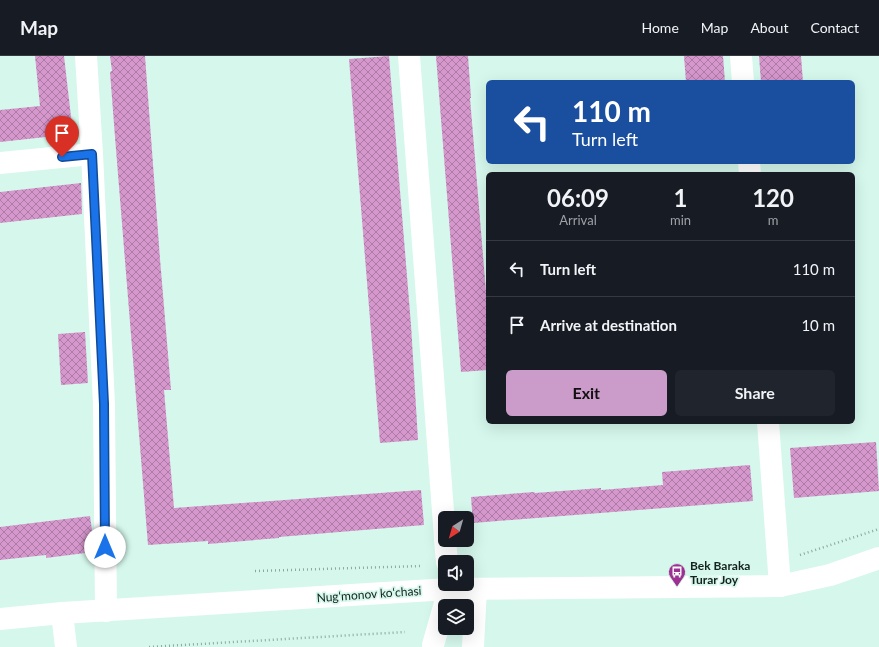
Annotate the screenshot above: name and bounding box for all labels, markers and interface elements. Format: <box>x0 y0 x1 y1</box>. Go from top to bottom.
text: Map <box>20 16 58 39</box>
text: Home <box>641 19 679 36</box>
text: Map <box>701 19 728 36</box>
text: About <box>750 19 788 36</box>
text: Contact <box>810 19 859 36</box>
text: 110 m <box>572 94 651 128</box>
icon: left <box>506 96 558 148</box>
pin <box>45 116 79 157</box>
icon: arrive <box>51 122 73 144</box>
text: Turn left <box>572 128 638 150</box>
text: 06:09 <box>547 183 609 212</box>
text: 1 <box>674 183 688 212</box>
text: 120 <box>752 183 794 212</box>
text: Arrival <box>559 212 597 228</box>
text: min <box>670 212 691 228</box>
text: m <box>768 212 778 228</box>
icon: left <box>506 258 528 280</box>
text: Turn left <box>540 260 596 278</box>
text: 110 m <box>793 260 835 278</box>
icon: arrive <box>506 314 528 336</box>
text: Arrive at destination <box>540 316 677 334</box>
text: 10 m <box>801 316 835 334</box>
button: Exit <box>506 370 667 416</box>
button: Share <box>675 370 835 416</box>
north arrow <box>438 511 474 547</box>
map controls <box>438 511 474 635</box>
position arrow <box>84 526 126 568</box>
button: sound <box>438 555 474 591</box>
place label: Bek Baraka Turar Joy <box>690 558 750 587</box>
bus stop icon: Bek Baraka Turar Joy <box>667 562 687 587</box>
street label: Nugʻmonov koʻchasi <box>316 583 422 605</box>
button: layers <box>438 599 474 635</box>

